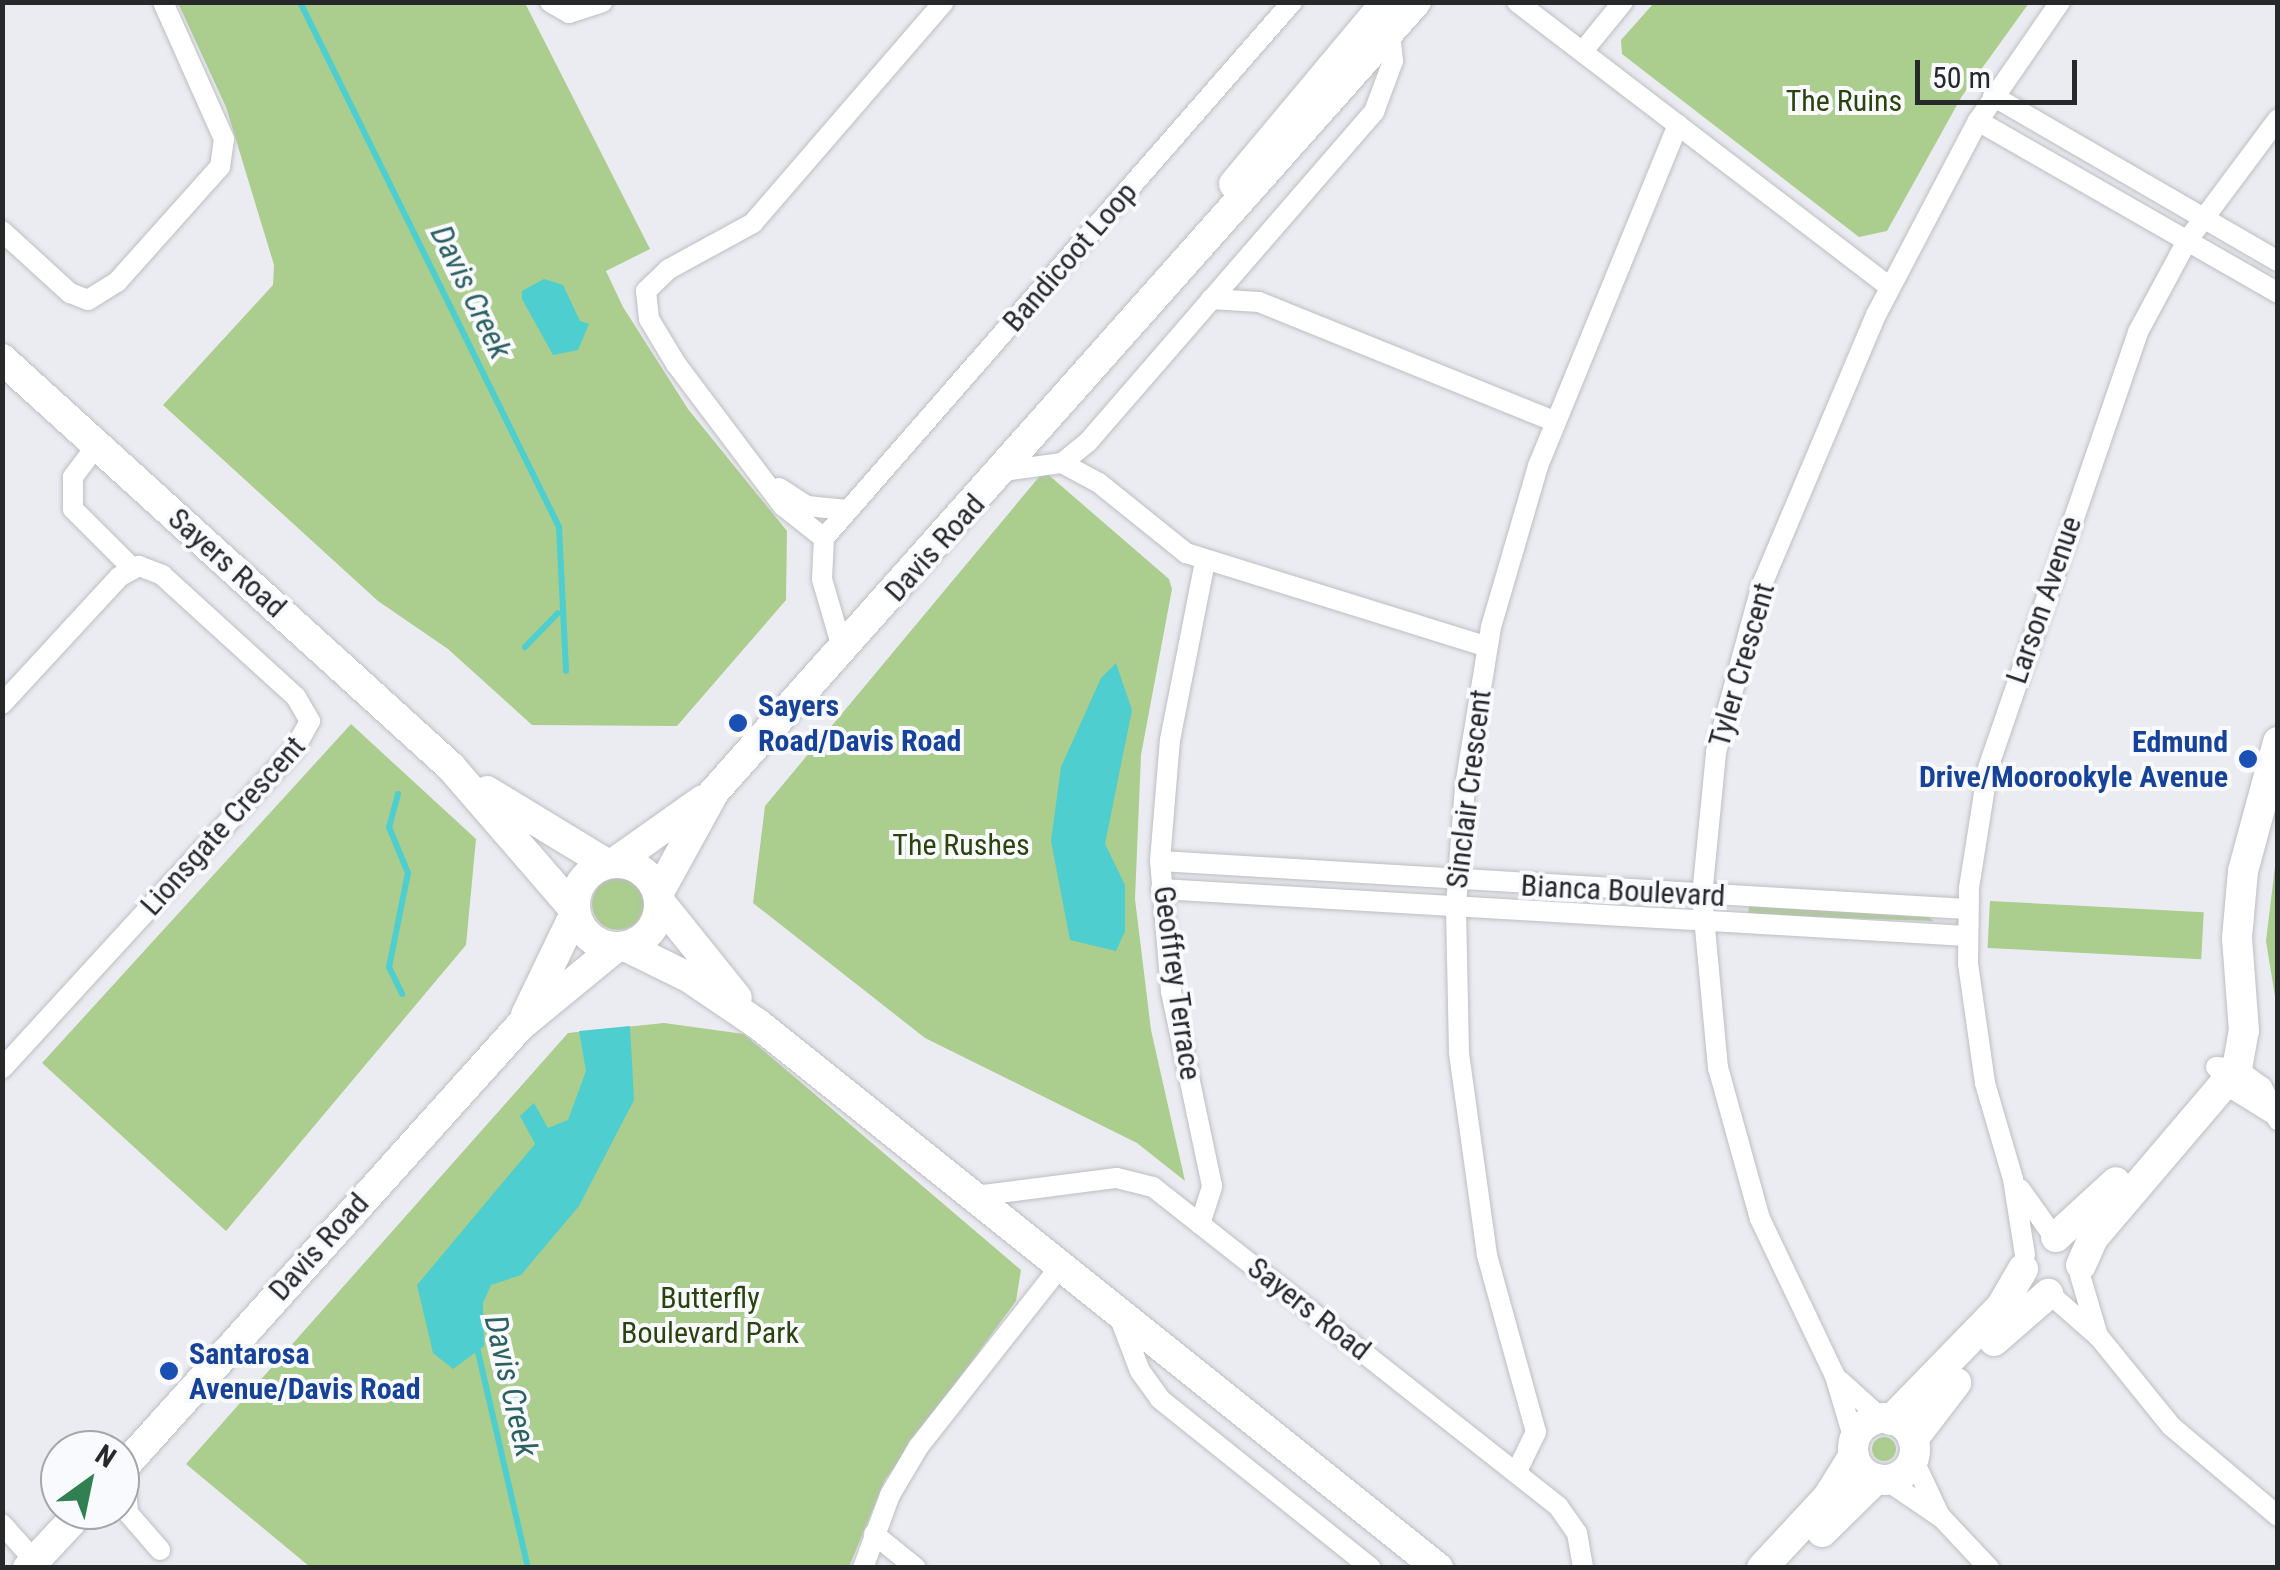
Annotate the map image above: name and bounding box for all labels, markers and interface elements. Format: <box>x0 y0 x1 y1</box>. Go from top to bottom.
scale bar <box>1920 40 2082 102</box>
text: 50 m <box>1932 60 1991 95</box>
park label: The Ruins <box>1786 83 1902 119</box>
street label: Bandicoot Loop <box>995 175 1145 339</box>
water label: Davis Creek <box>422 219 520 365</box>
street label: Davis Road <box>878 487 992 609</box>
street label: Sayers Road <box>161 501 293 625</box>
street label: Larson Avenue <box>1999 512 2089 688</box>
street label: Tyler Crescent <box>1701 579 1783 751</box>
place label: Sayers Road/Davis Road <box>758 688 961 758</box>
street label: Sinclair Crescent <box>1439 688 1499 890</box>
marker: Sayers Road/Davis Road <box>727 712 749 734</box>
place label: Edmund Drive/Moorookyle Avenue <box>1919 724 2228 794</box>
street label: Lionsgate Crescent <box>133 729 313 923</box>
marker: Edmund Drive/Moorookyle Avenue <box>2237 748 2259 770</box>
park label: The Rushes <box>892 827 1030 863</box>
street label: Bianca Boulevard <box>1520 868 1726 914</box>
street label: Geoffrey Terrace <box>1146 883 1208 1083</box>
street label: Davis Road <box>262 1186 376 1308</box>
street label: Sayers Road <box>1240 1250 1378 1368</box>
park label: Butterfly Boulevard Park <box>621 1280 799 1350</box>
water label: Davis Creek <box>476 1312 546 1460</box>
place label: Santarosa Avenue/Davis Road <box>189 1336 421 1406</box>
marker: Santarosa Avenue/Davis Road <box>158 1360 180 1382</box>
north arrow <box>40 1430 140 1530</box>
text: N <box>89 1438 122 1475</box>

